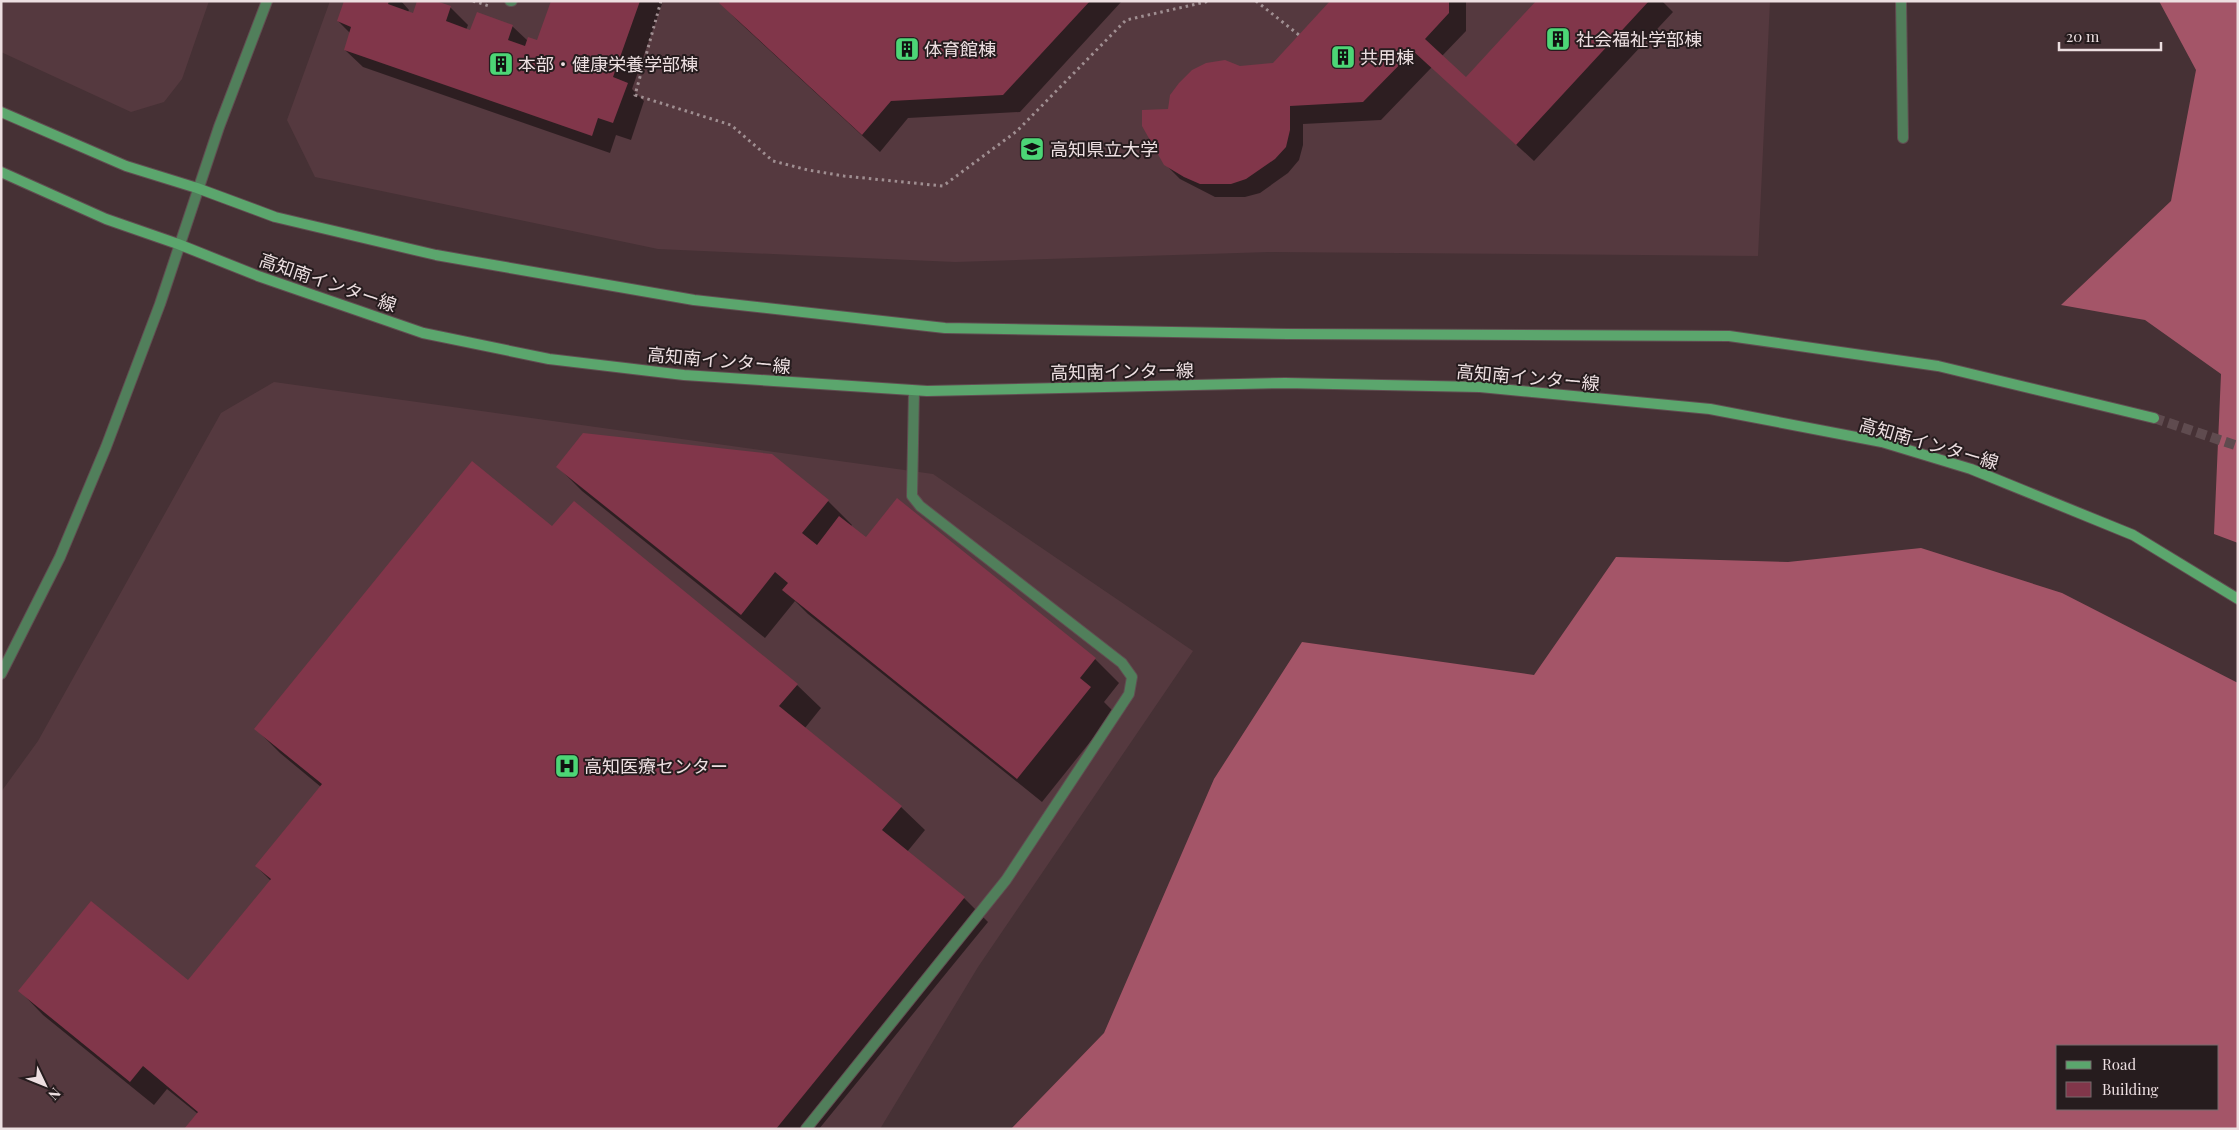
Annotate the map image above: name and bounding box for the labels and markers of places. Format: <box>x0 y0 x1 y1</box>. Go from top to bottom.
building icon: 社会福祉学部棟 <box>1545 26 1571 52</box>
place label: 社会福祉学部棟 <box>1576 27 1702 51</box>
building icon: 体育館棟 <box>894 36 920 62</box>
place label: 体育館棟 <box>924 37 996 61</box>
building icon: 共用棟 <box>1330 44 1356 70</box>
place label: 共用棟 <box>1360 45 1414 69</box>
building icon: 本部・健康栄養学部棟 <box>488 51 514 77</box>
place label: 本部・健康栄養学部棟 <box>518 52 698 76</box>
school or university icon: 高知県立大学 <box>1019 136 1045 162</box>
place label: 高知県立大学 <box>1050 137 1158 161</box>
hospital icon: 高知医療センター <box>554 753 580 779</box>
place label: 高知医療センター <box>584 754 728 778</box>

